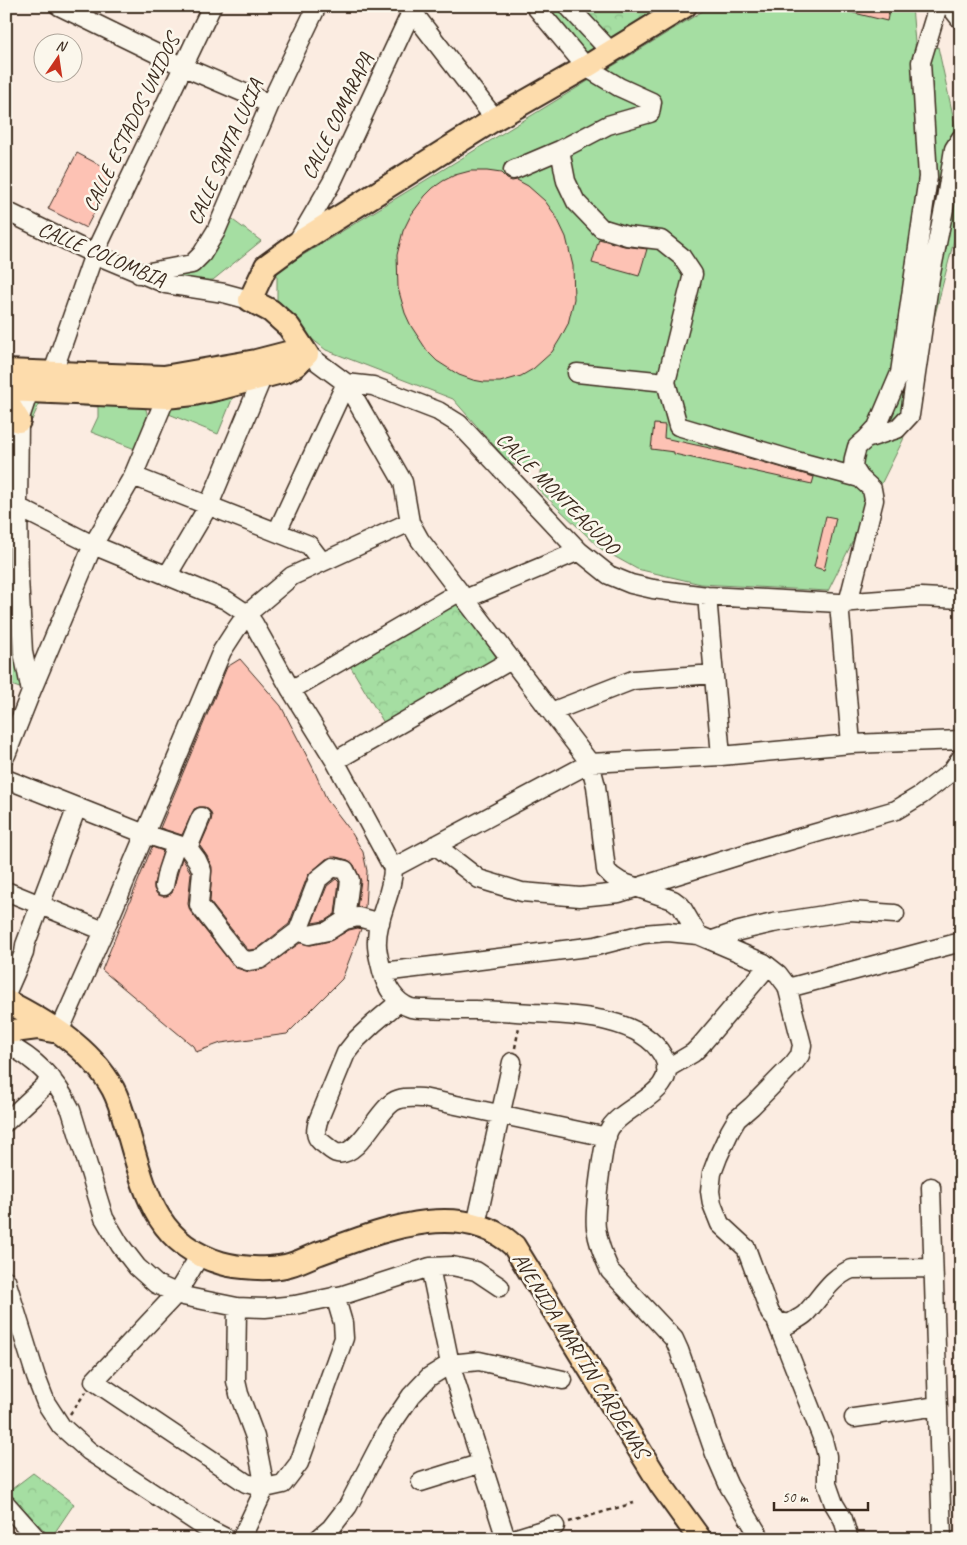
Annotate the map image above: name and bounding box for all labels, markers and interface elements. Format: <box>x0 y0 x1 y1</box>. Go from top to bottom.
street label: CALLE ESTADOS UNIDOS <box>77 27 187 216</box>
north arrow <box>32 32 82 82</box>
text: N <box>55 37 69 56</box>
street label: CALLE COMARAPA <box>295 48 379 183</box>
street label: CALLE SANTA LUCIA <box>181 74 269 229</box>
street label: CALLE COLOMBIA <box>34 216 170 293</box>
street label: CALLE MONTEAGUDO <box>491 426 627 562</box>
street label: AVENIDA MARTÍN CÁRDENAS <box>507 1247 657 1466</box>
scale bar <box>774 1480 868 1512</box>
text: 50 m <box>782 1488 809 1507</box>

